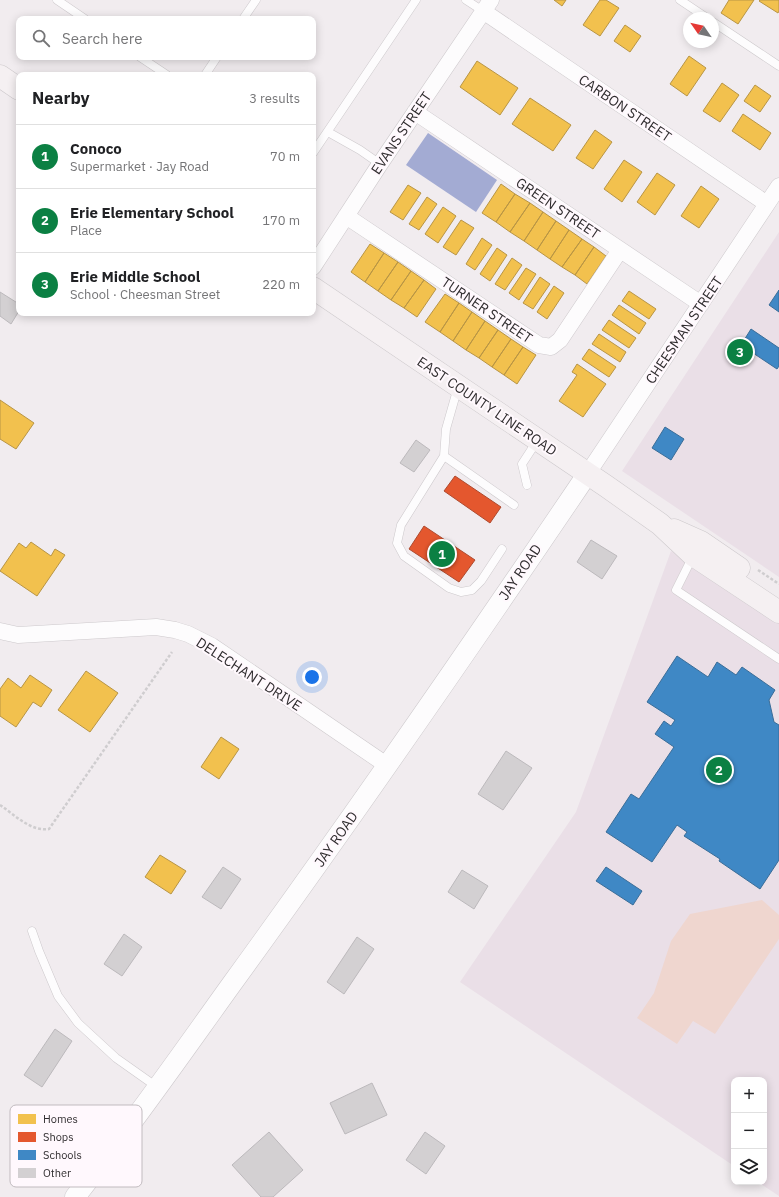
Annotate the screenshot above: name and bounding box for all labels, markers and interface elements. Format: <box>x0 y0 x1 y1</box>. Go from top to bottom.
north arrow <box>683 12 719 48</box>
search box <box>16 16 316 60</box>
icon: search <box>30 27 52 49</box>
text: Search here <box>62 29 142 48</box>
street label: CARBON STREET <box>575 70 675 146</box>
text: Nearby <box>32 87 90 109</box>
street label: EVANS STREET <box>367 88 435 178</box>
text: 3 results <box>249 90 300 107</box>
text: Conoco <box>70 139 122 158</box>
text: 1 <box>41 148 49 165</box>
text: 70 m <box>270 148 300 165</box>
text: Supermarket · Jay Road <box>70 158 209 175</box>
street label: GREEN STREET <box>513 173 603 243</box>
text: Erie Elementary School <box>70 203 234 222</box>
text: 2 <box>41 212 49 229</box>
text: 170 m <box>262 212 300 229</box>
text: Place <box>70 222 102 239</box>
text: Erie Middle School <box>70 267 200 286</box>
street label: TURNER STREET <box>438 273 536 347</box>
street label: CHEESMAN STREET <box>641 273 727 387</box>
text: 3 <box>41 276 49 293</box>
text: 220 m <box>262 276 300 293</box>
text: School · Cheesman Street <box>70 286 220 303</box>
pin: 3 <box>727 337 753 367</box>
street label: EAST COUNTY LINE ROAD <box>414 352 560 460</box>
pin: 1 <box>429 539 455 569</box>
street label: JAY ROAD <box>495 541 545 603</box>
street label: DELECHANT DRIVE <box>193 633 305 715</box>
your location <box>302 667 322 687</box>
pin: 2 <box>706 755 732 785</box>
street label: JAY ROAD <box>310 808 362 870</box>
map controls <box>731 1077 767 1185</box>
button: + <box>731 1077 767 1113</box>
legend <box>10 1105 142 1187</box>
text: Homes <box>43 1112 78 1126</box>
button: − <box>731 1113 767 1149</box>
text: Shops <box>43 1130 74 1144</box>
text: Schools <box>43 1148 82 1162</box>
button: layers <box>731 1149 767 1185</box>
text: Other <box>43 1166 71 1180</box>

